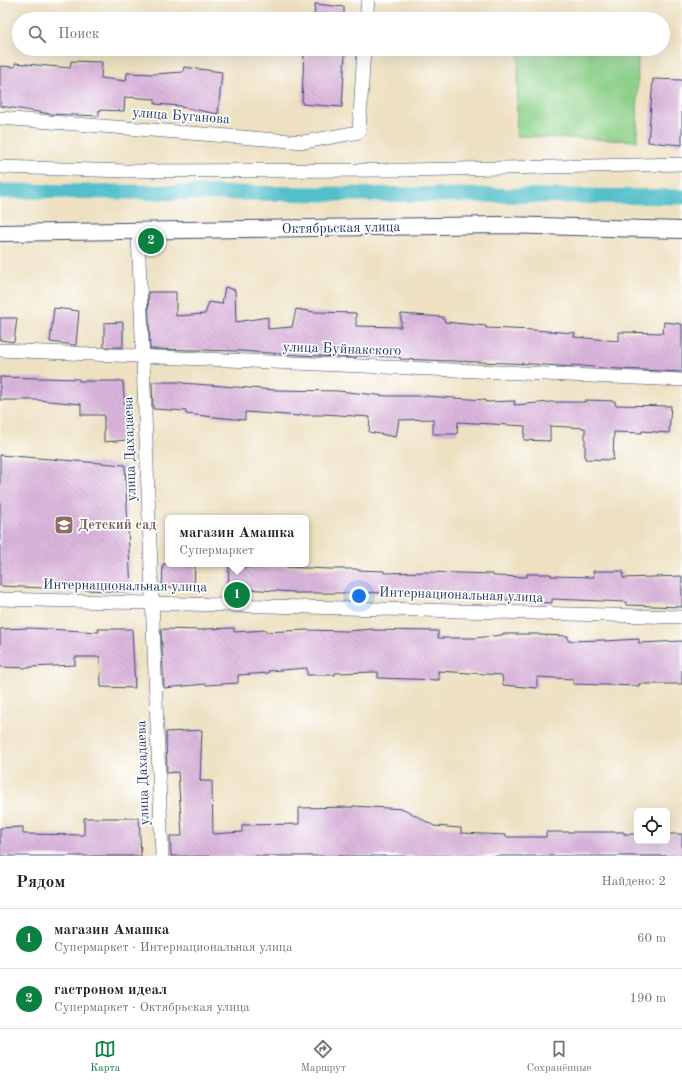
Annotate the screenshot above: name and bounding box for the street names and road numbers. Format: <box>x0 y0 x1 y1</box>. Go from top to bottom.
street label: улица Буганова <box>132 106 230 126</box>
street label: Октябрьская улица <box>282 220 400 236</box>
street label: улица Буйнакского <box>282 340 402 358</box>
street label: улица Дахадаева <box>121 396 139 502</box>
street label: Интернациональная улица <box>43 578 207 594</box>
street label: Интернациональная улица <box>379 585 544 605</box>
street label: улица Дахадаева <box>134 720 152 826</box>

